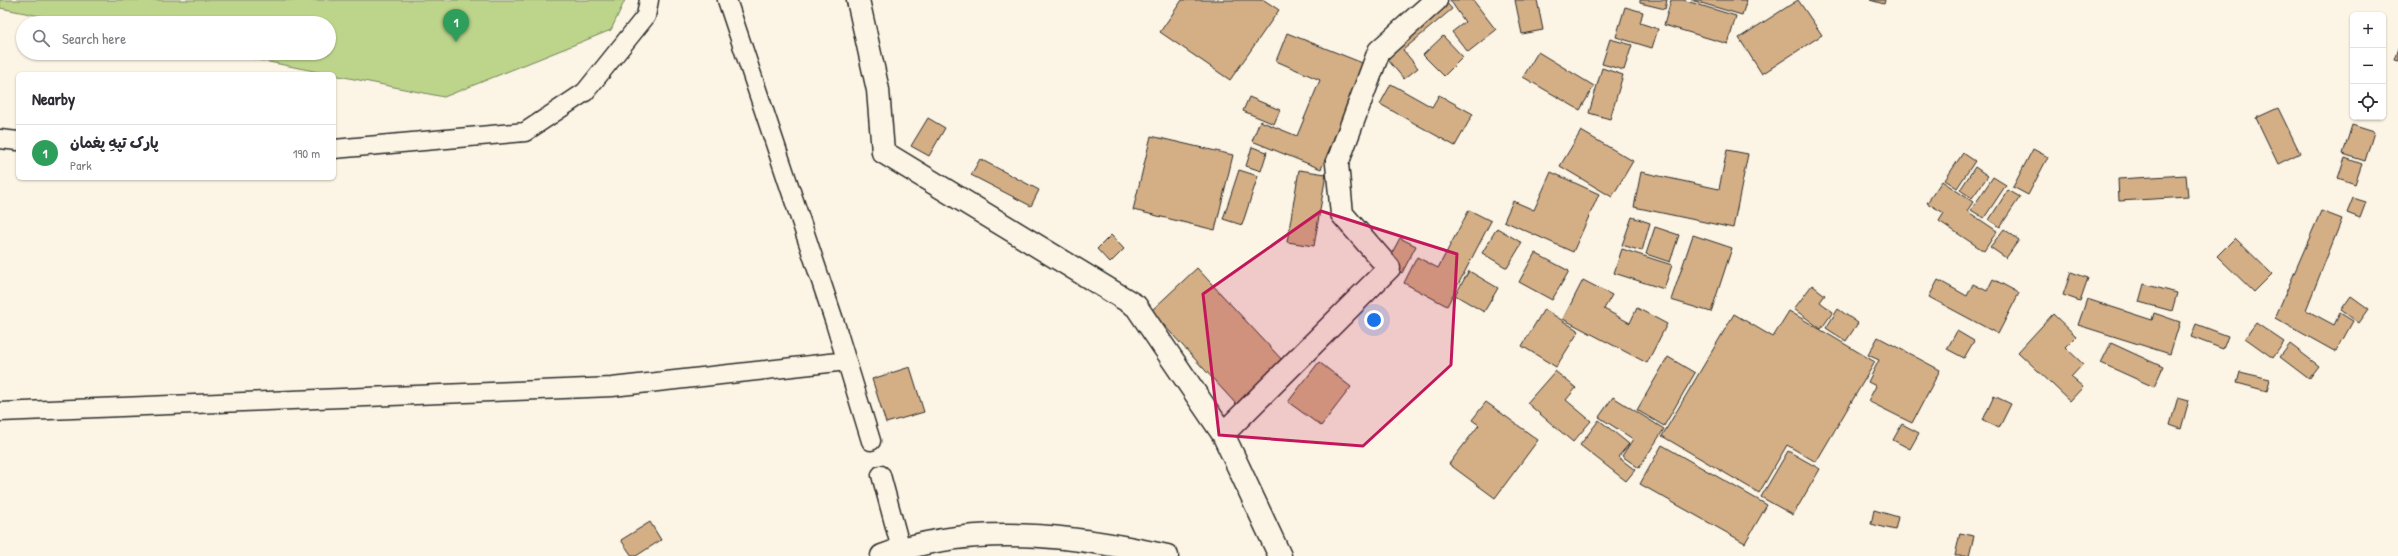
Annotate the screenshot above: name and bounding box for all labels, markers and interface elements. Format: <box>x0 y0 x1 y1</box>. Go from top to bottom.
pin: 1 <box>443 9 469 42</box>
map controls <box>2350 12 2386 120</box>
button: + <box>2350 12 2386 48</box>
search box <box>16 16 336 60</box>
icon: search <box>30 27 52 49</box>
text: Search here <box>62 28 126 49</box>
button: − <box>2350 48 2386 84</box>
button: locate <box>2350 84 2386 120</box>
text: Nearby <box>32 87 75 110</box>
text: پارک تپهِ پغمان <box>70 132 159 153</box>
text: 1 <box>43 144 47 162</box>
text: 190 m <box>293 144 320 162</box>
text: Park <box>70 156 92 174</box>
your location <box>1364 310 1384 330</box>

